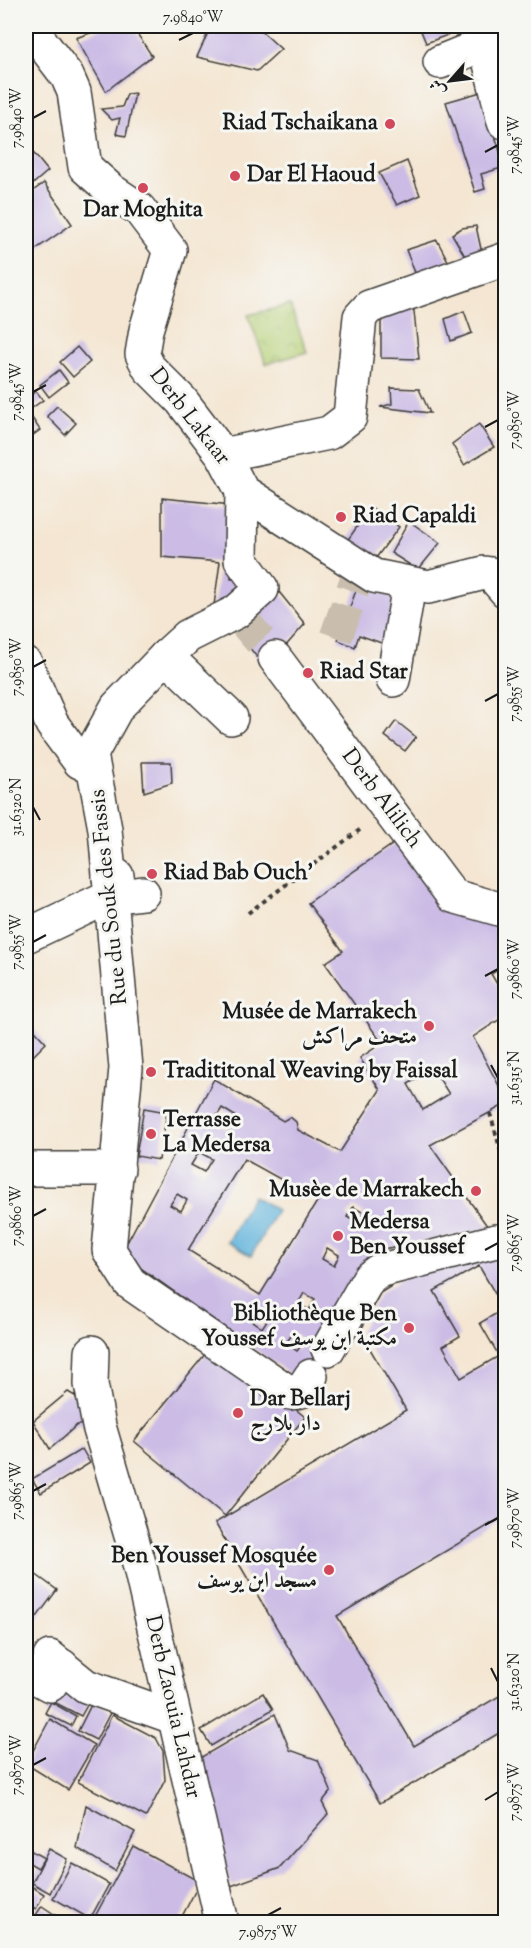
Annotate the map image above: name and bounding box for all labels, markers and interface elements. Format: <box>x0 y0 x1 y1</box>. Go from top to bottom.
text: 7.9840°W <box>163 8 224 29</box>
north arrow <box>420 51 480 111</box>
text: ش <box>425 74 453 99</box>
text: 7.9840°W <box>7 87 28 148</box>
place label: Riad Tschaikana <box>222 108 379 140</box>
text: 7.9845°W <box>505 116 526 174</box>
marker: Riad Tschaikana <box>383 117 397 131</box>
place label: Dar El Haoud <box>247 160 376 192</box>
marker: Dar El Haoud <box>228 169 242 183</box>
marker: Dar Moghita <box>136 181 150 195</box>
place label: Dar Moghita <box>83 195 204 227</box>
street label: Derb Lakaar <box>141 361 237 473</box>
text: 7.9845°W <box>7 363 28 421</box>
text: 7.9850°W <box>505 390 526 449</box>
place label: Riad Capaldi <box>353 501 477 533</box>
marker: Riad Capaldi <box>334 510 348 524</box>
text: 7.9850°W <box>7 637 28 696</box>
place label: Riad Star <box>320 657 408 689</box>
marker: Riad Star <box>301 666 315 680</box>
text: 7.9855°W <box>505 666 526 722</box>
street label: Derb Alilich <box>333 742 429 856</box>
text: 31.6320°N <box>7 778 28 836</box>
street label: Rue du Souk des Fassis <box>83 788 137 1006</box>
place label: Riad Bab Ouch’ <box>164 858 313 890</box>
marker: Riad Bab Ouch’ <box>145 867 159 881</box>
text: 7.9855°W <box>7 914 28 970</box>
text: 7.9860°W <box>505 938 526 999</box>
place label: Musée de Marrakech متحف مراكش <box>222 997 417 1054</box>
marker: Musée de Marrakech متحف مراكش <box>422 1019 436 1033</box>
text: 31.6315°N <box>505 1051 526 1105</box>
place label: Tradititonal Weaving by Faissal <box>163 1056 458 1088</box>
marker: Tradititonal Weaving by Faissal <box>144 1065 158 1079</box>
place label: Terrasse La Medersa <box>163 1105 272 1162</box>
marker: Terrasse La Medersa <box>144 1127 158 1141</box>
place label: Musèe de Marrakech <box>269 1175 464 1207</box>
marker: Musèe de Marrakech <box>469 1184 483 1198</box>
text: 7.9860°W <box>7 1185 28 1246</box>
place label: Medersa Ben Youssef <box>350 1207 467 1264</box>
text: 7.9865°W <box>505 1214 526 1272</box>
marker: Medersa Ben Youssef <box>331 1229 345 1243</box>
place label: Bibliothèque Ben Youssef مكتبة ابن يوسف <box>201 1299 397 1356</box>
marker: Bibliothèque Ben Youssef مكتبة ابن يوسف <box>402 1321 416 1335</box>
place label: Dar Bellarj دار بلارج <box>250 1384 351 1442</box>
marker: Dar Bellarj دار بلارج <box>231 1406 245 1420</box>
text: 7.9865°W <box>7 1462 28 1520</box>
text: 7.9870°W <box>505 1487 526 1548</box>
place label: Ben Youssef Mosquée مسجد ابن يوسف <box>111 1541 317 1598</box>
marker: Ben Youssef Mosquée مسجد ابن يوسف <box>322 1563 336 1577</box>
street label: Derb Zaouia Lahdar <box>135 1612 209 1802</box>
text: 31.6320°N <box>505 1653 526 1711</box>
text: 7.9870°W <box>7 1734 28 1795</box>
text: 7.9875°W <box>505 1763 526 1821</box>
text: 7.9875°W <box>239 1923 297 1944</box>

